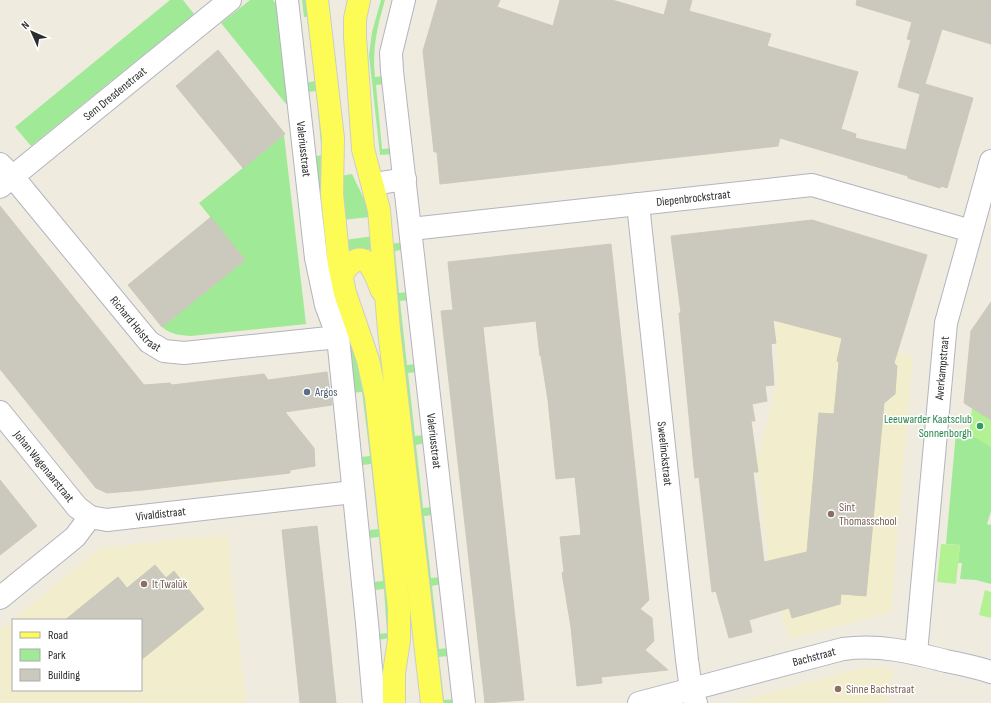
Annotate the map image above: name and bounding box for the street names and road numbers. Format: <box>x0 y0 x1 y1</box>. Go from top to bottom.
street label: Sem Dresdenstraat <box>80 63 150 124</box>
street label: Valeriusstraat <box>293 120 314 178</box>
street label: Diepenbrockstraat <box>655 186 732 210</box>
street label: Richard Holstraat <box>107 293 164 355</box>
street label: Averkampstraat <box>931 335 952 402</box>
street label: Valeriusstraat <box>424 412 445 470</box>
street label: Sweelinckstraat <box>654 421 676 487</box>
street label: Johan Wagenaarstraat <box>10 427 78 505</box>
street label: Vivaldistraat <box>135 504 187 524</box>
street label: Bachstraat <box>791 644 838 670</box>

